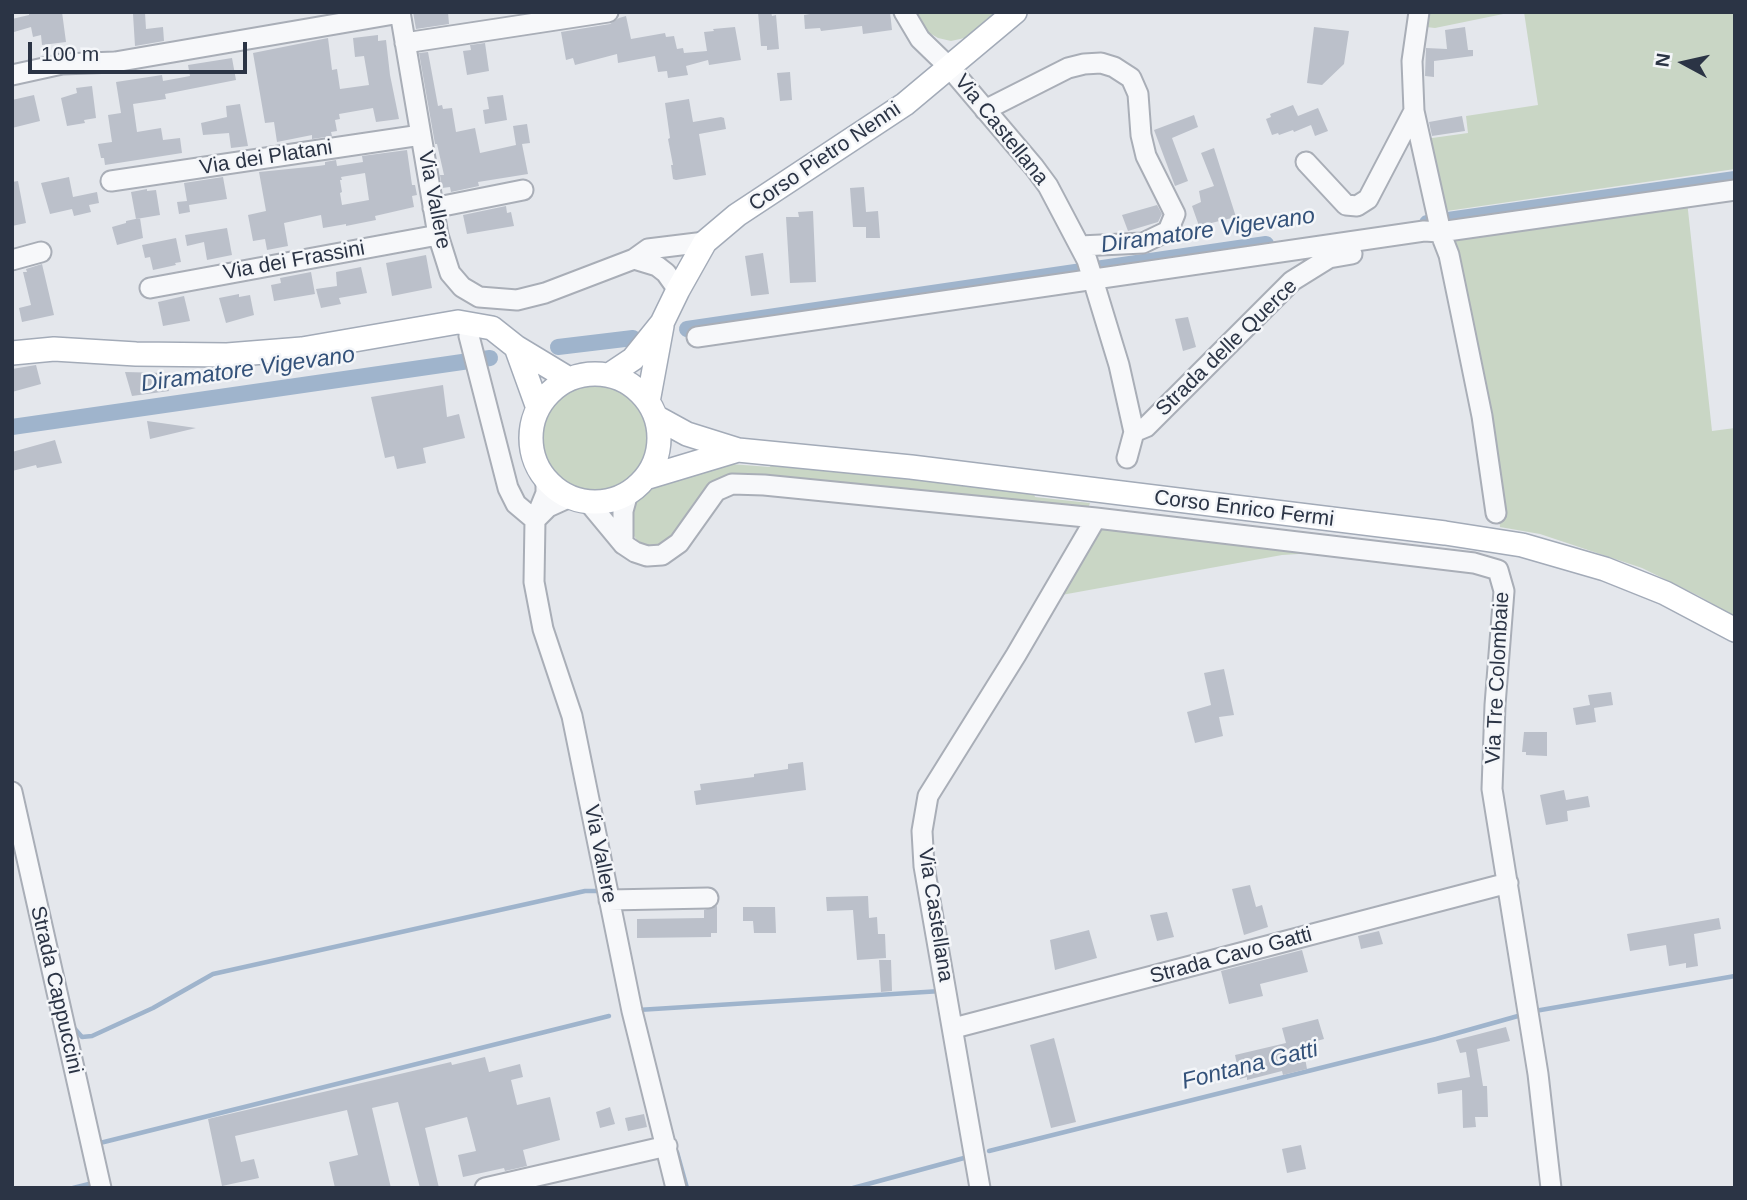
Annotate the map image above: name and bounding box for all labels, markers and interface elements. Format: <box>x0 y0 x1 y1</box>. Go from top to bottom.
scale bar <box>32 28 250 72</box>
north arrow <box>1649 28 1719 98</box>
text: 100 m <box>41 42 99 65</box>
text: N <box>1651 52 1674 68</box>
street label: Via Castellana <box>949 70 1053 190</box>
street label: Corso Pietro Nenni <box>744 97 906 217</box>
street label: Via dei Platani <box>198 135 334 181</box>
street label: Via Vallere <box>412 149 456 251</box>
water label: Diramatore Vigevano <box>1099 202 1317 260</box>
street label: Via dei Frassini <box>221 236 367 286</box>
street label: Strada delle Querce <box>1151 274 1303 422</box>
water label: Diramatore Vigevano <box>139 341 357 399</box>
street label: Corso Enrico Fermi <box>1153 485 1335 533</box>
street label: Via Tre Colombaie <box>1481 591 1515 765</box>
street label: Via Vallere <box>578 803 622 905</box>
street label: Via Castellana <box>912 846 958 984</box>
street label: Strada Cappuccini <box>24 904 88 1076</box>
street label: Strada Cavo Gatti <box>1147 922 1315 990</box>
water label: Fontana Gatti <box>1179 1036 1321 1096</box>

